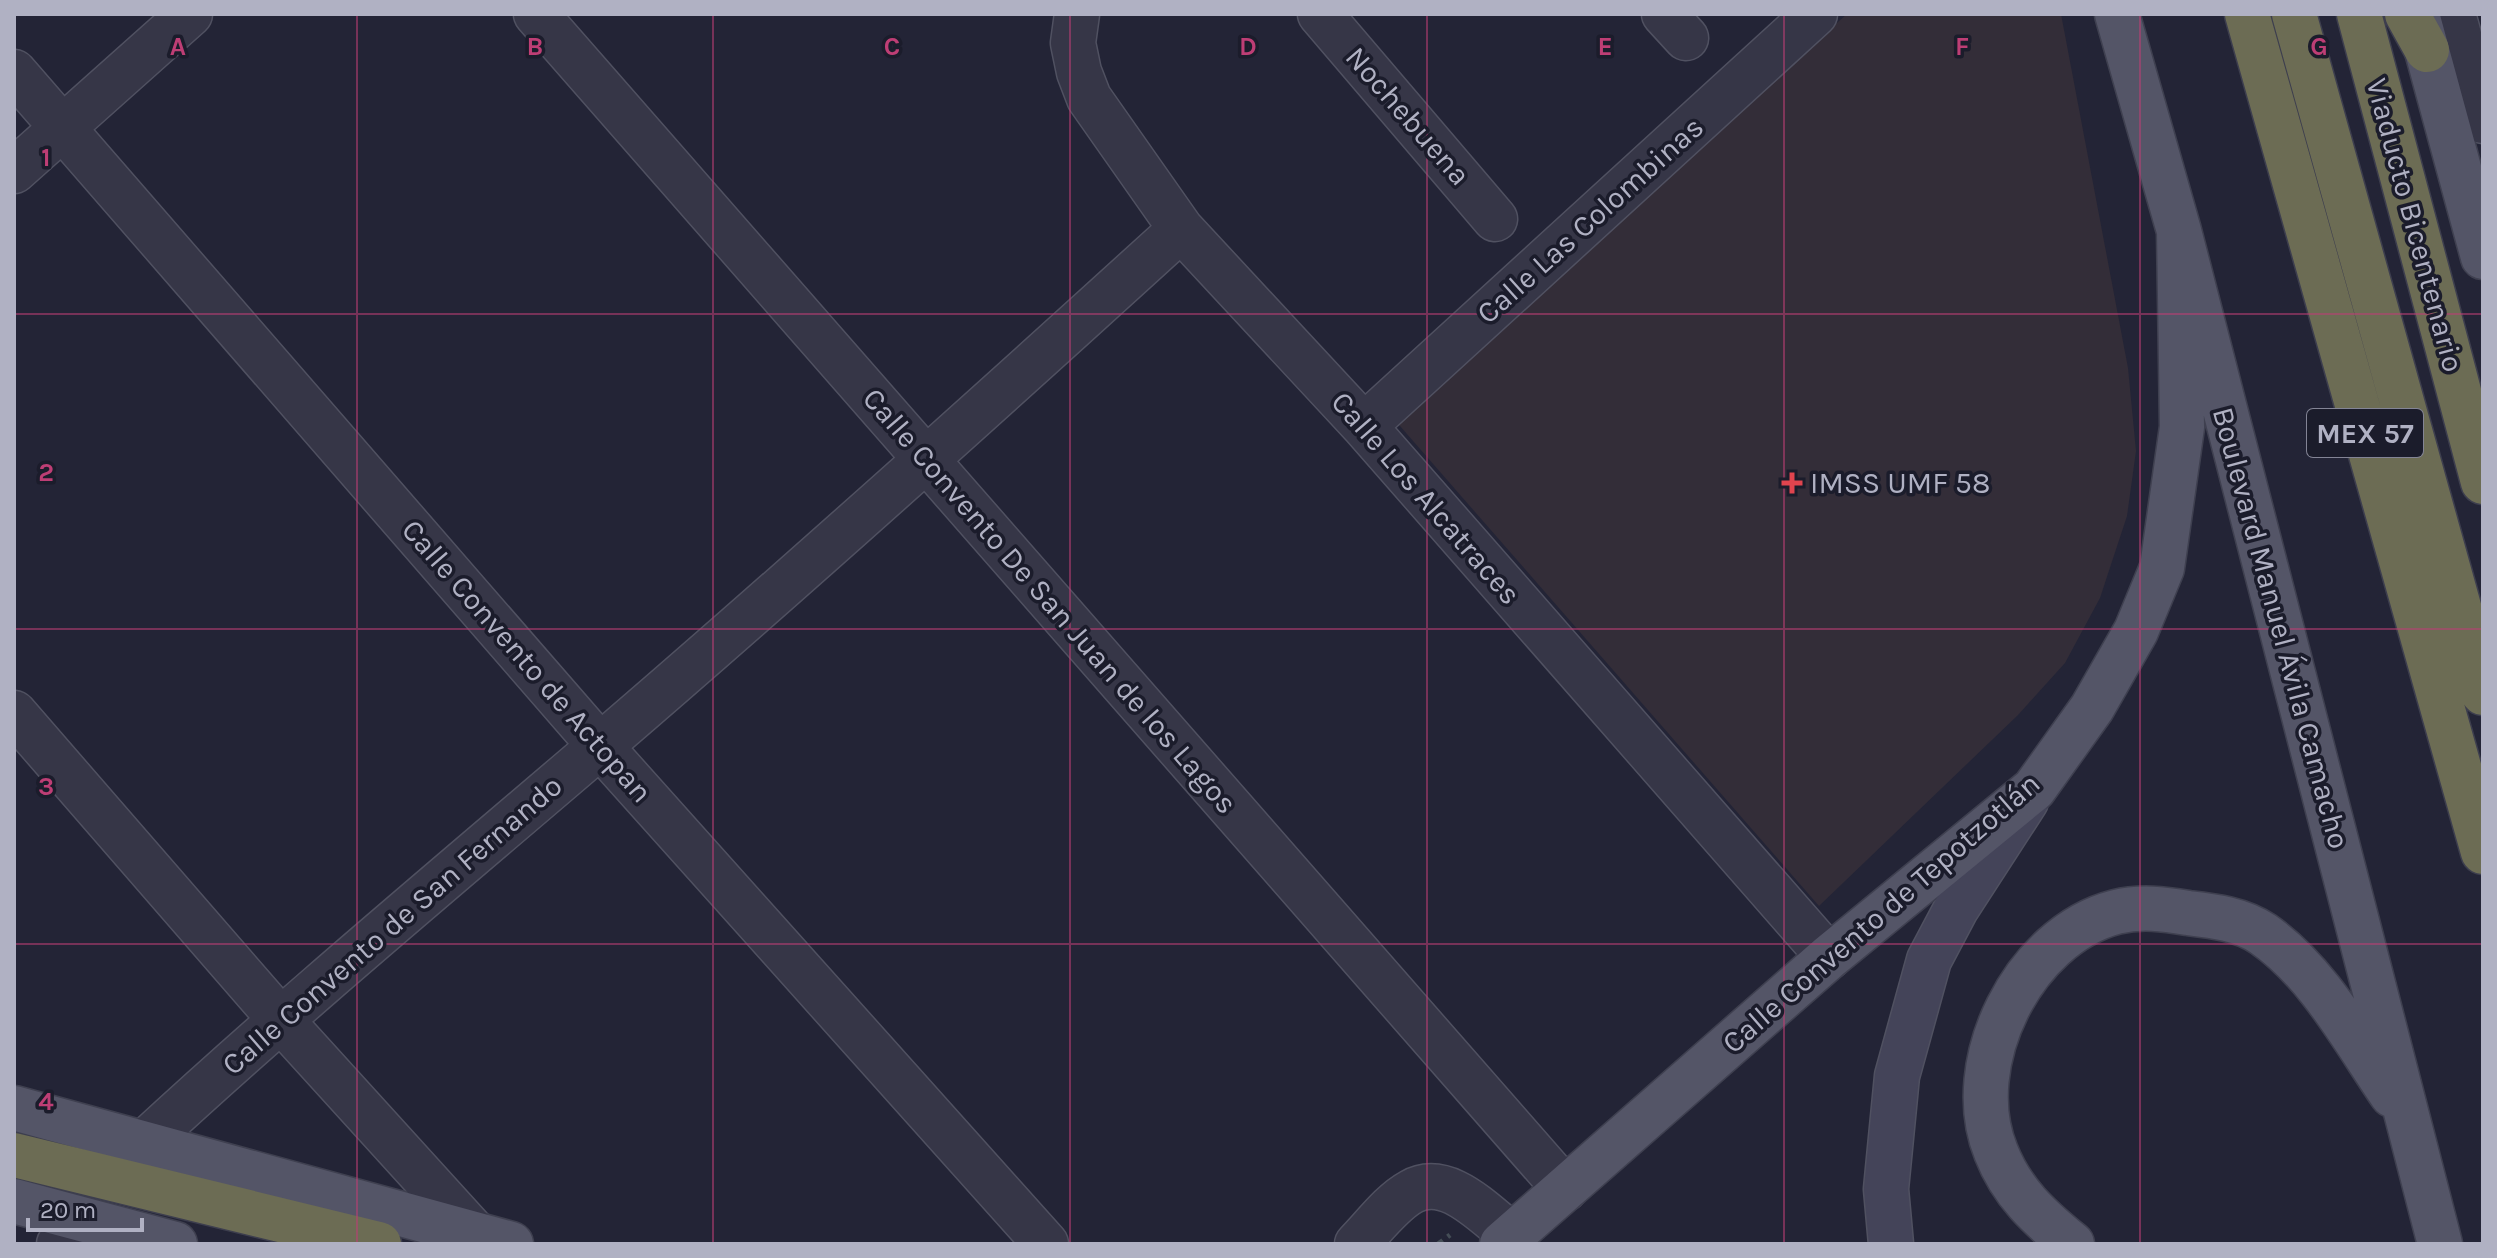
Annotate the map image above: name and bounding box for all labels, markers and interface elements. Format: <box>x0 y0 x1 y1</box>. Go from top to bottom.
text: A <box>170 31 186 62</box>
text: B <box>527 31 543 62</box>
text: C <box>884 31 900 62</box>
text: D <box>1239 31 1257 62</box>
text: E <box>1597 31 1613 62</box>
text: F <box>1955 31 1969 62</box>
text: G <box>2310 31 2328 62</box>
street label: Nochebuena <box>1338 39 1478 193</box>
street label: Viaducto Bicentenario <box>2358 74 2472 376</box>
street label: Calle Las Colombinas <box>1469 109 1711 331</box>
text: 1 <box>41 142 51 173</box>
street label: Calle Convento De San Juan de los Lagos <box>855 381 1245 821</box>
street label: Calle Los Alcatraces <box>1324 384 1528 612</box>
street label: Boulevard Manuel Ávila Camacho <box>2205 403 2357 853</box>
road number: MEX 57 <box>2307 409 2423 457</box>
text: 2 <box>38 457 54 488</box>
place label: IMSS UMF 58 <box>1810 465 1990 501</box>
marker: IMSS UMF 58 <box>1781 472 1803 494</box>
street label: Calle Convento de Actopan <box>394 512 660 810</box>
street label: Calle Convento de Tepotzotlán <box>1715 765 2047 1061</box>
street label: Calle Convento de San Fernando <box>215 767 569 1083</box>
text: 3 <box>38 771 54 802</box>
text: 4 <box>38 1086 54 1117</box>
scale bar <box>28 1182 142 1232</box>
text: 20 m <box>40 1196 96 1224</box>

